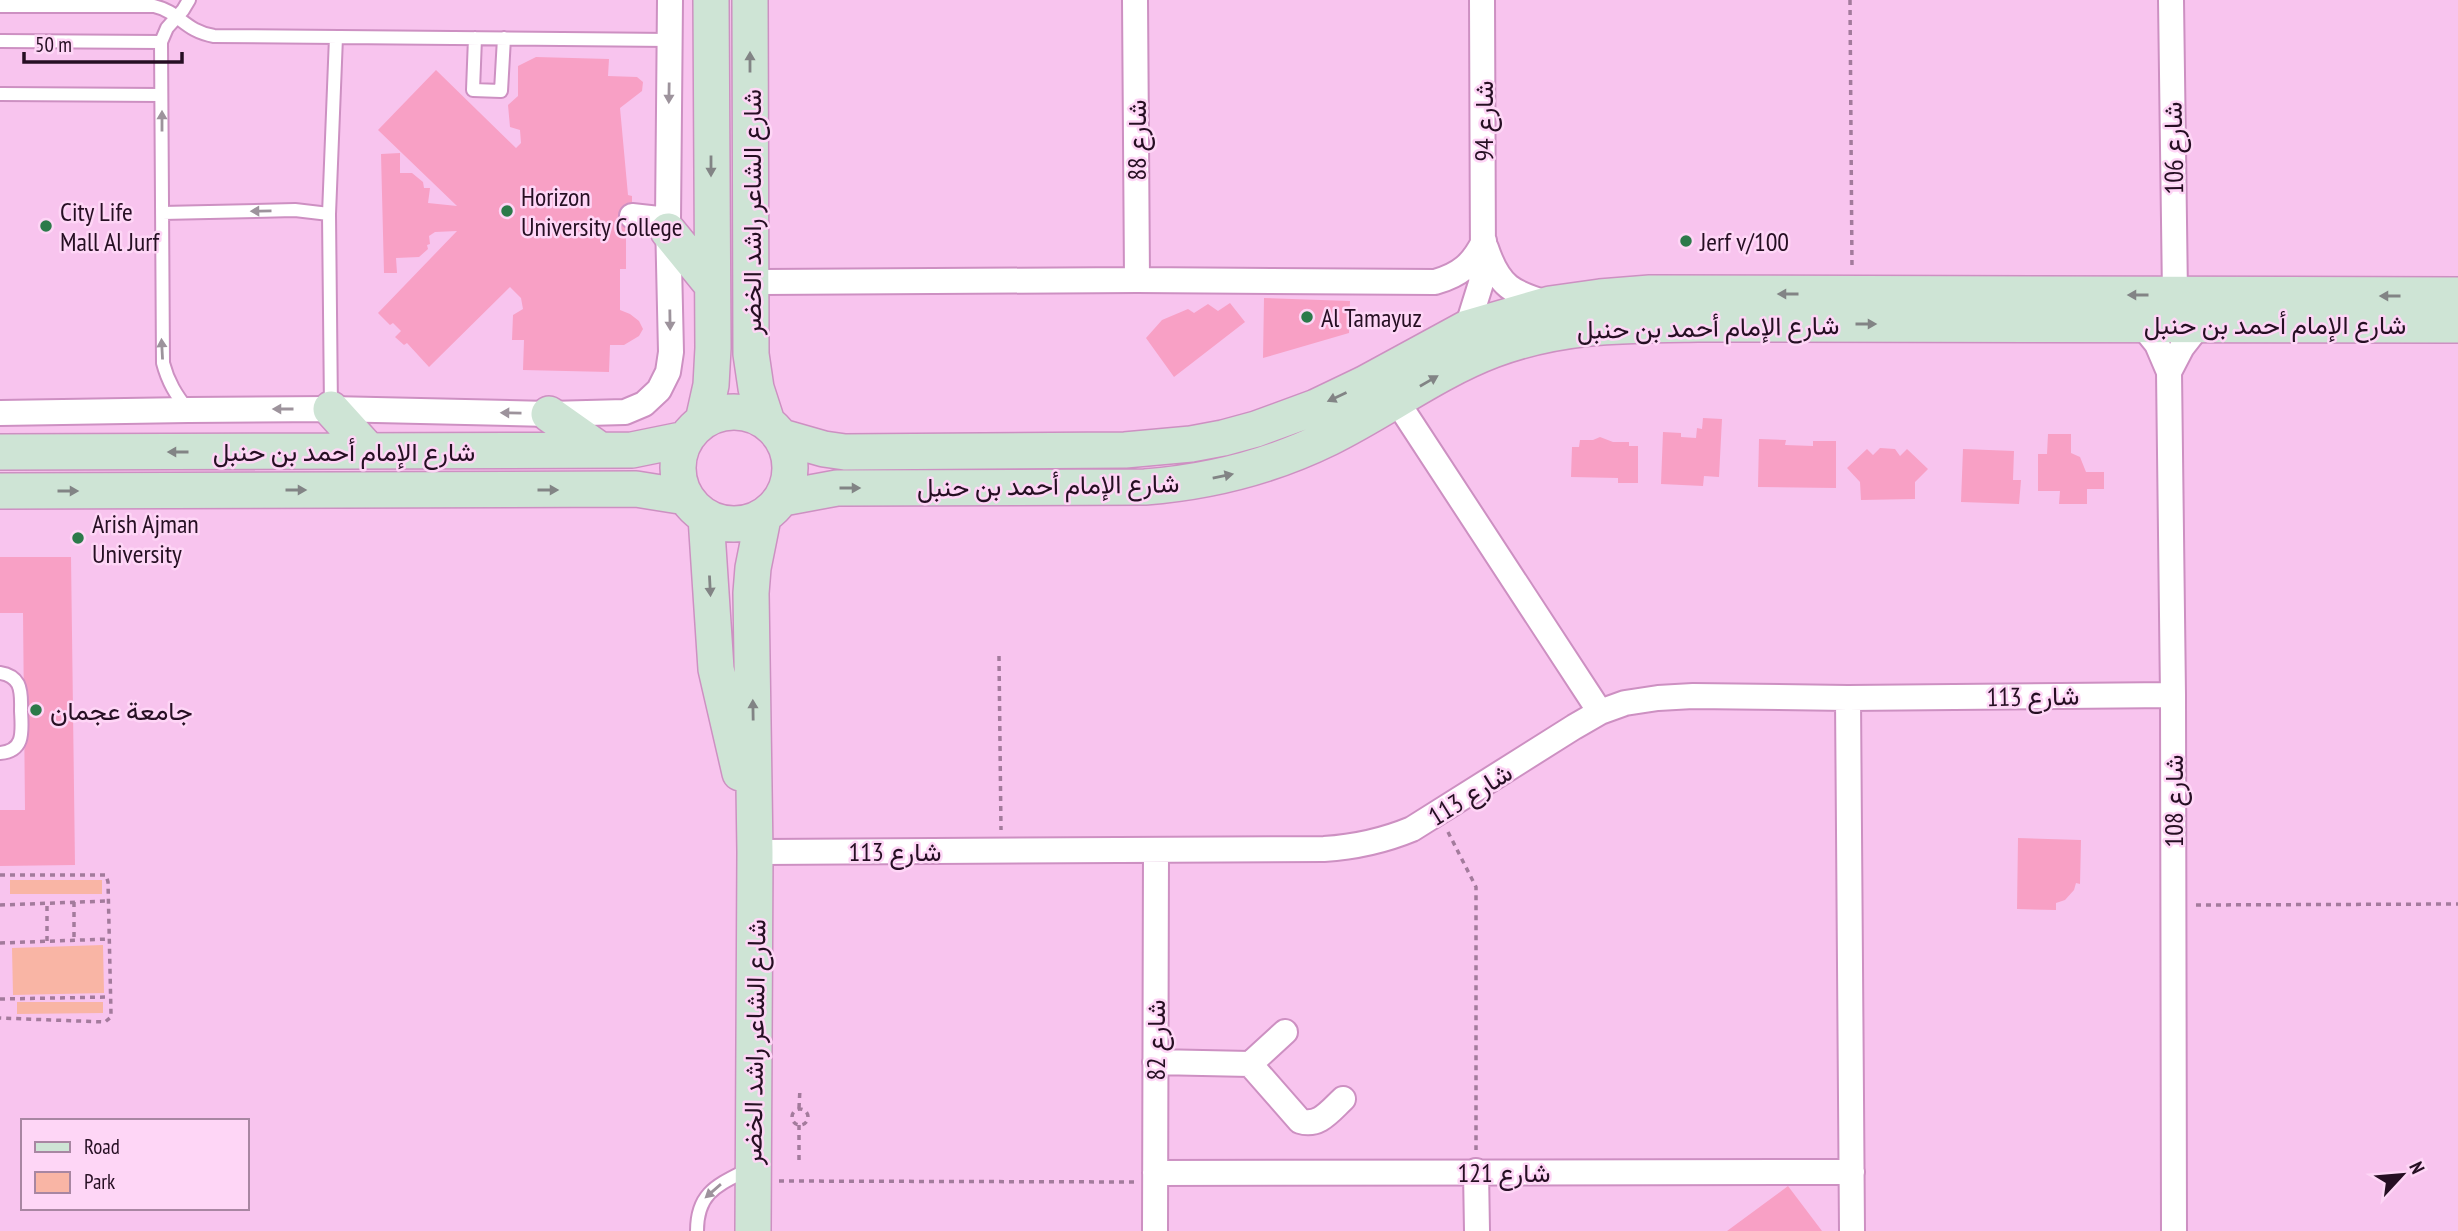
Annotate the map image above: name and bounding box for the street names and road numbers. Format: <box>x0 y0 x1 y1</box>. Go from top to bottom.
street label: شارع 94 <box>1467 80 1502 162</box>
street label: شارع الشاعر راشد الخضر <box>735 89 770 336</box>
street label: شارع 88 <box>1120 99 1155 181</box>
street label: شارع 106 <box>2156 101 2192 195</box>
street label: شارع الإمام أحمد بن حنبل <box>1576 308 1840 348</box>
street label: شارع الإمام أحمد بن حنبل <box>2144 308 2406 343</box>
street label: شارع الإمام أحمد بن حنبل <box>213 435 475 470</box>
street label: شارع الإمام أحمد بن حنبل <box>916 466 1180 506</box>
street label: شارع 113 <box>1986 679 2080 715</box>
street label: شارع 113 <box>1422 755 1519 834</box>
street label: شارع 108 <box>2157 755 2192 847</box>
street label: شارع 113 <box>849 835 941 870</box>
street label: شارع الشاعر راشد الخضر <box>735 919 775 1166</box>
street label: شارع 82 <box>1139 999 1174 1081</box>
street label: شارع 121 <box>1458 1156 1550 1191</box>

